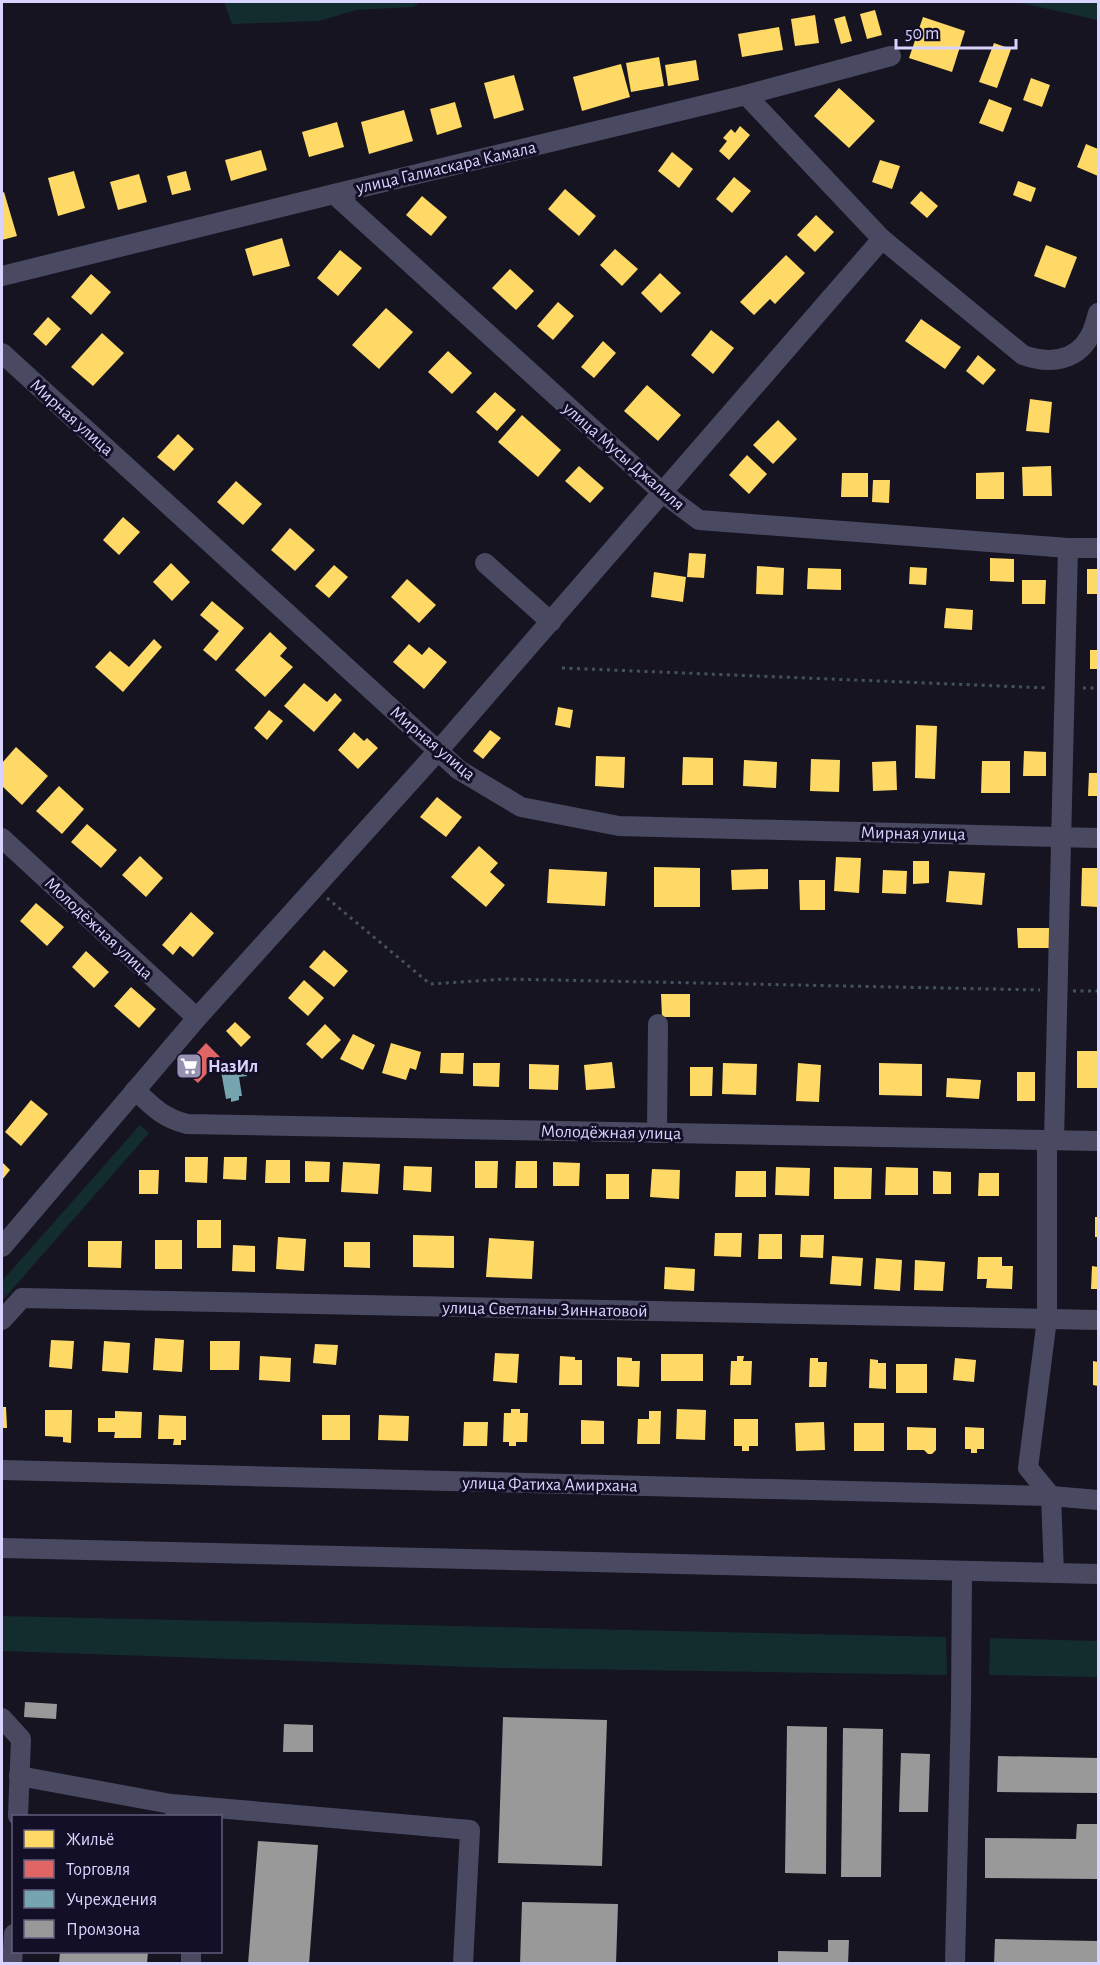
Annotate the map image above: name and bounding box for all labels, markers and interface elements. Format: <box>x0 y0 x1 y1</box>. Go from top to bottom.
scale bar <box>896 12 1016 50</box>
text: 50 m <box>905 25 939 43</box>
street label: улица Галиаскара Камала <box>354 138 538 198</box>
street label: Мирная улица <box>26 376 116 460</box>
street label: улица Мусы Джалиля <box>558 399 688 514</box>
street label: Мирная улица <box>386 703 478 784</box>
street label: Мирная улица <box>860 824 966 844</box>
street label: Молодёжная улица <box>41 874 156 983</box>
supermarket icon: НазИл <box>174 1051 204 1081</box>
place label: НазИл <box>208 1058 258 1076</box>
street label: Молодёжная улица <box>540 1123 681 1143</box>
street label: улица Светланы Зиннатовой <box>441 1299 648 1321</box>
street label: улица Фатиха Амирхана <box>461 1474 638 1496</box>
legend <box>12 1815 222 1953</box>
text: Жильё <box>66 1831 114 1849</box>
text: Торговля <box>66 1861 130 1879</box>
text: Учреждения <box>66 1891 157 1909</box>
text: Промзона <box>66 1921 140 1939</box>

